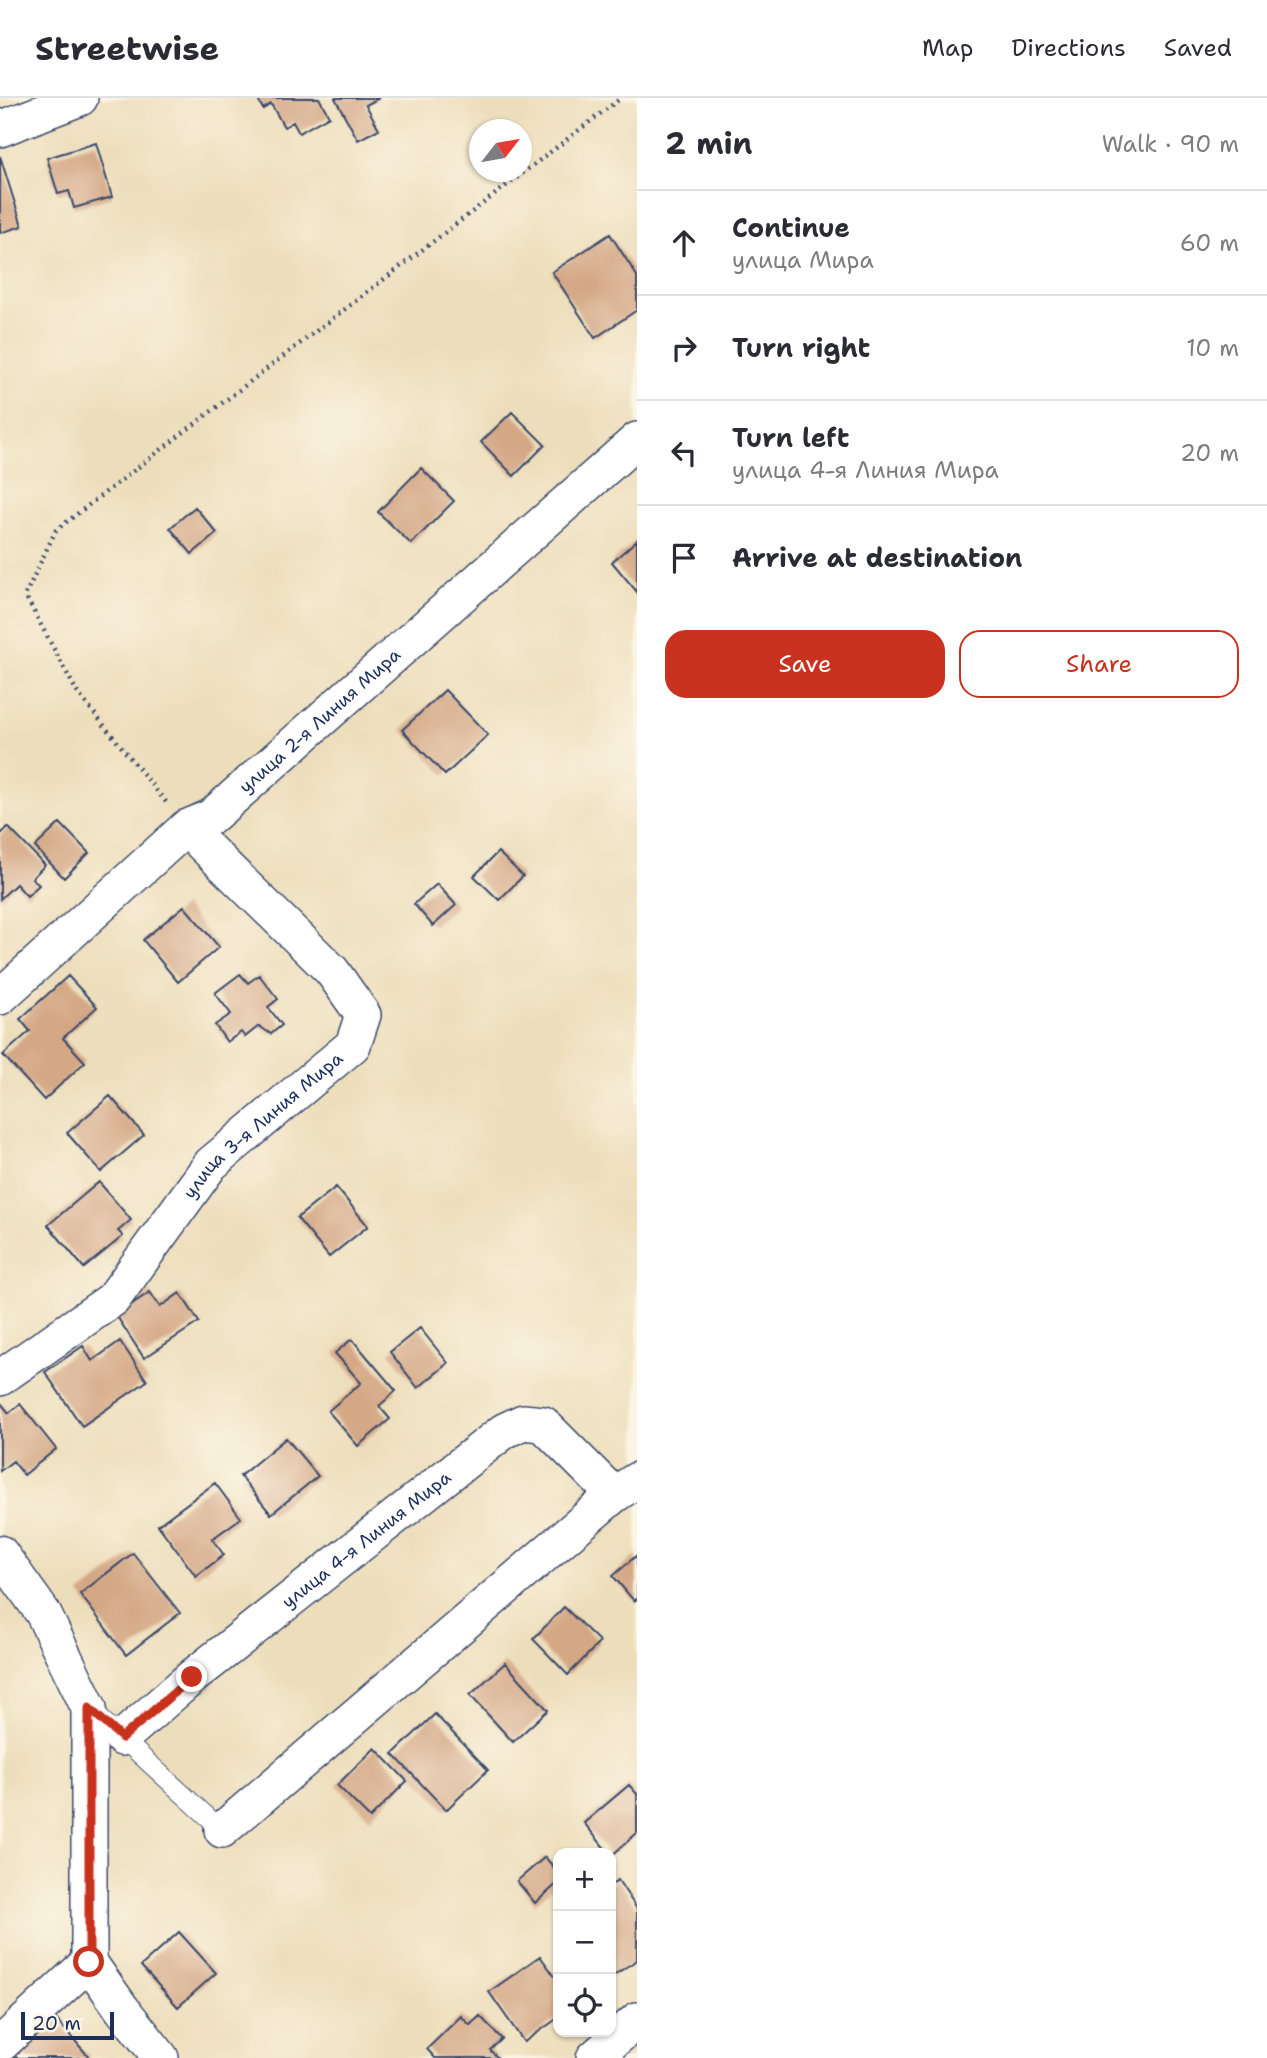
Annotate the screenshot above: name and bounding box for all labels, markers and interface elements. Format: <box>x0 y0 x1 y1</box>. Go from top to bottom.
text: Streetwise <box>35 26 219 71</box>
text: Map <box>922 32 973 64</box>
text: Directions <box>1011 32 1126 64</box>
text: Saved <box>1164 32 1232 64</box>
north arrow <box>469 119 532 182</box>
text: 2 min <box>665 123 752 164</box>
text: Walk · 90 m <box>1102 129 1239 159</box>
text: Continue <box>732 210 850 245</box>
icon: ahead <box>665 224 703 262</box>
text: 60 m <box>1180 228 1239 258</box>
text: улица Мира <box>732 245 874 275</box>
icon: right <box>665 329 703 367</box>
text: Turn right <box>732 330 870 365</box>
text: 10 m <box>1186 333 1239 363</box>
text: Turn left <box>732 420 849 455</box>
icon: left <box>665 434 703 472</box>
text: 20 m <box>1180 438 1239 468</box>
text: улица 4-я Линия Мира <box>732 455 999 485</box>
icon: arrive <box>665 539 703 577</box>
text: Arrive at destination <box>732 540 1022 575</box>
button: Save <box>665 630 945 698</box>
button: Share <box>959 630 1239 698</box>
street label: улица 2-я Линия Мира <box>234 643 406 798</box>
street label: улица 3-я Линия Мира <box>178 1046 348 1203</box>
street label: улица 4-я Линия Мира <box>277 1465 456 1614</box>
route end <box>176 1661 207 1692</box>
map controls <box>553 1848 616 2037</box>
button: + <box>553 1848 616 1911</box>
button: − <box>553 1911 616 1974</box>
route start <box>73 1946 104 1977</box>
button: locate <box>553 1974 616 2037</box>
scale bar <box>21 2009 114 2041</box>
text: 20 m <box>32 2011 81 2036</box>

